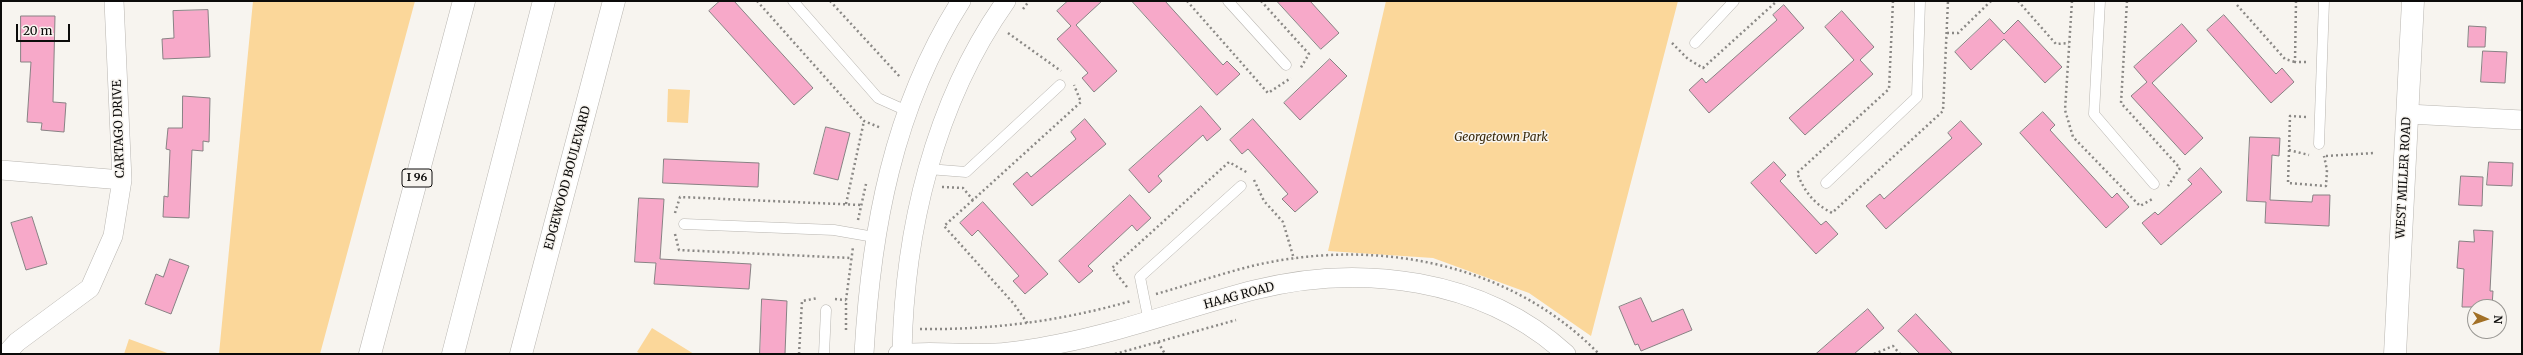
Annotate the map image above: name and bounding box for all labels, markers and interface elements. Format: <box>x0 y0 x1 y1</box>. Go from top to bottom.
scale bar <box>18 16 72 42</box>
text: 20 m <box>23 23 52 38</box>
street label: CARTAGO DRIVE <box>110 80 128 178</box>
street label: EDGEWOOD BOULEVARD <box>542 105 594 251</box>
street label: WEST MILLER ROAD <box>2394 117 2414 239</box>
park label: Georgetown Park <box>1454 131 1548 145</box>
road number: I 96 <box>402 169 432 187</box>
street label: HAAG ROAD <box>1202 280 1276 312</box>
north arrow <box>2467 299 2507 339</box>
text: N <box>2491 315 2505 324</box>

